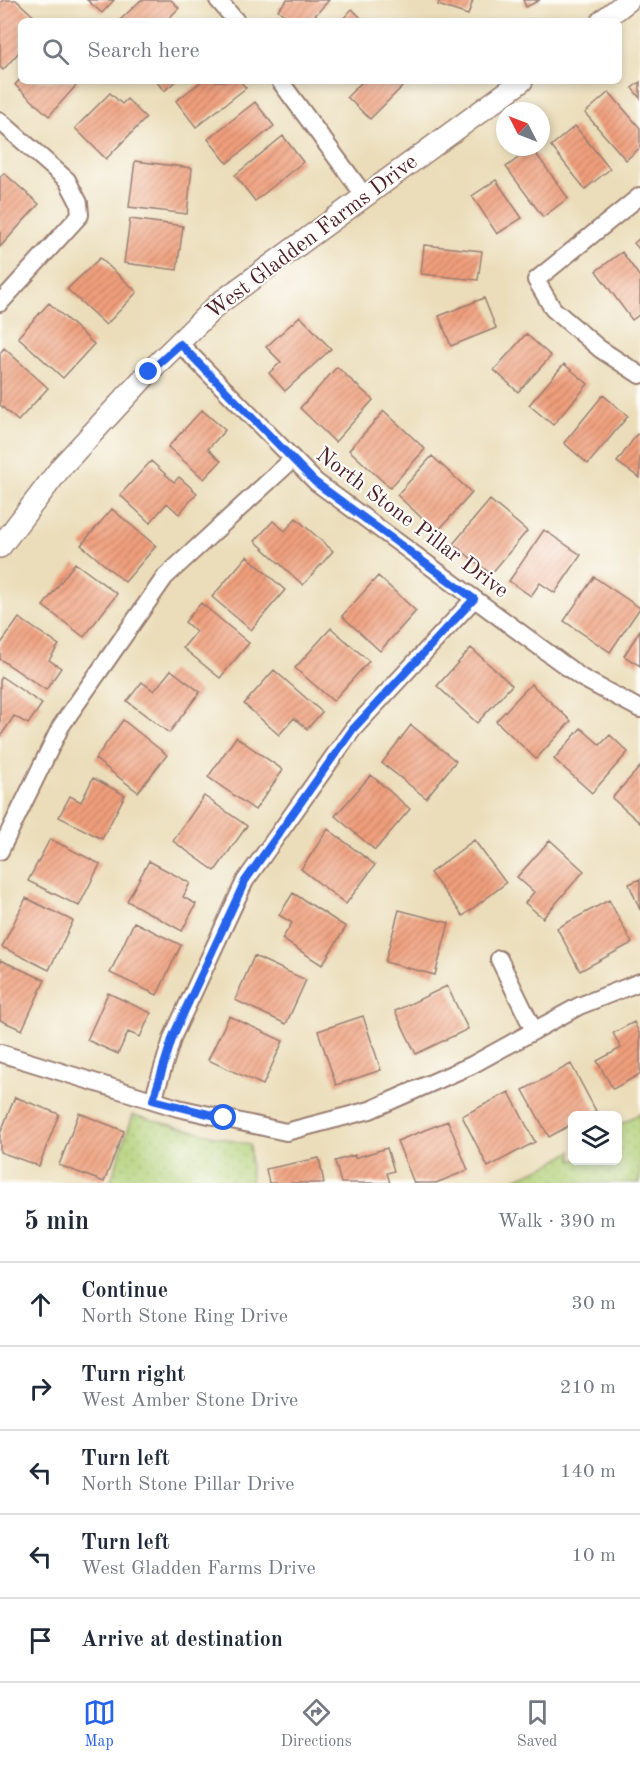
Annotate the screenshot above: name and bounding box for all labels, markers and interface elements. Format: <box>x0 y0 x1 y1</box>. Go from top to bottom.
search box <box>18 18 622 84</box>
icon: search <box>39 35 72 68</box>
text: Search here <box>87 40 200 62</box>
north arrow <box>496 102 550 156</box>
street label: West Gladden Farms Drive <box>202 151 422 323</box>
route end <box>135 358 161 384</box>
street label: North Stone Pillar Drive <box>312 444 512 602</box>
route start <box>210 1104 236 1130</box>
map controls <box>568 1111 622 1165</box>
button: layers <box>568 1111 622 1165</box>
text: 5 min <box>24 1209 89 1235</box>
text: Walk · 390 m <box>497 1212 616 1232</box>
text: Continue <box>81 1280 168 1302</box>
icon: ahead <box>24 1288 57 1321</box>
text: 30 m <box>571 1294 616 1314</box>
text: North Stone Ring Drive <box>81 1307 288 1327</box>
text: Turn right <box>81 1364 185 1386</box>
icon: right <box>24 1372 57 1405</box>
text: 210 m <box>560 1378 616 1398</box>
text: West Amber Stone Drive <box>81 1391 298 1411</box>
text: Turn left <box>81 1448 170 1470</box>
icon: left <box>24 1456 57 1489</box>
text: 140 m <box>560 1462 616 1482</box>
text: North Stone Pillar Drive <box>81 1475 294 1495</box>
text: Turn left <box>81 1532 170 1554</box>
icon: left <box>24 1540 57 1573</box>
text: 10 m <box>571 1546 616 1566</box>
text: West Gladden Farms Drive <box>81 1559 316 1579</box>
icon: arrive <box>24 1624 57 1657</box>
text: Arrive at destination <box>81 1629 283 1651</box>
tab: Map <box>83 1696 116 1752</box>
tab: Directions <box>281 1696 352 1752</box>
tab: Saved <box>517 1696 557 1752</box>

